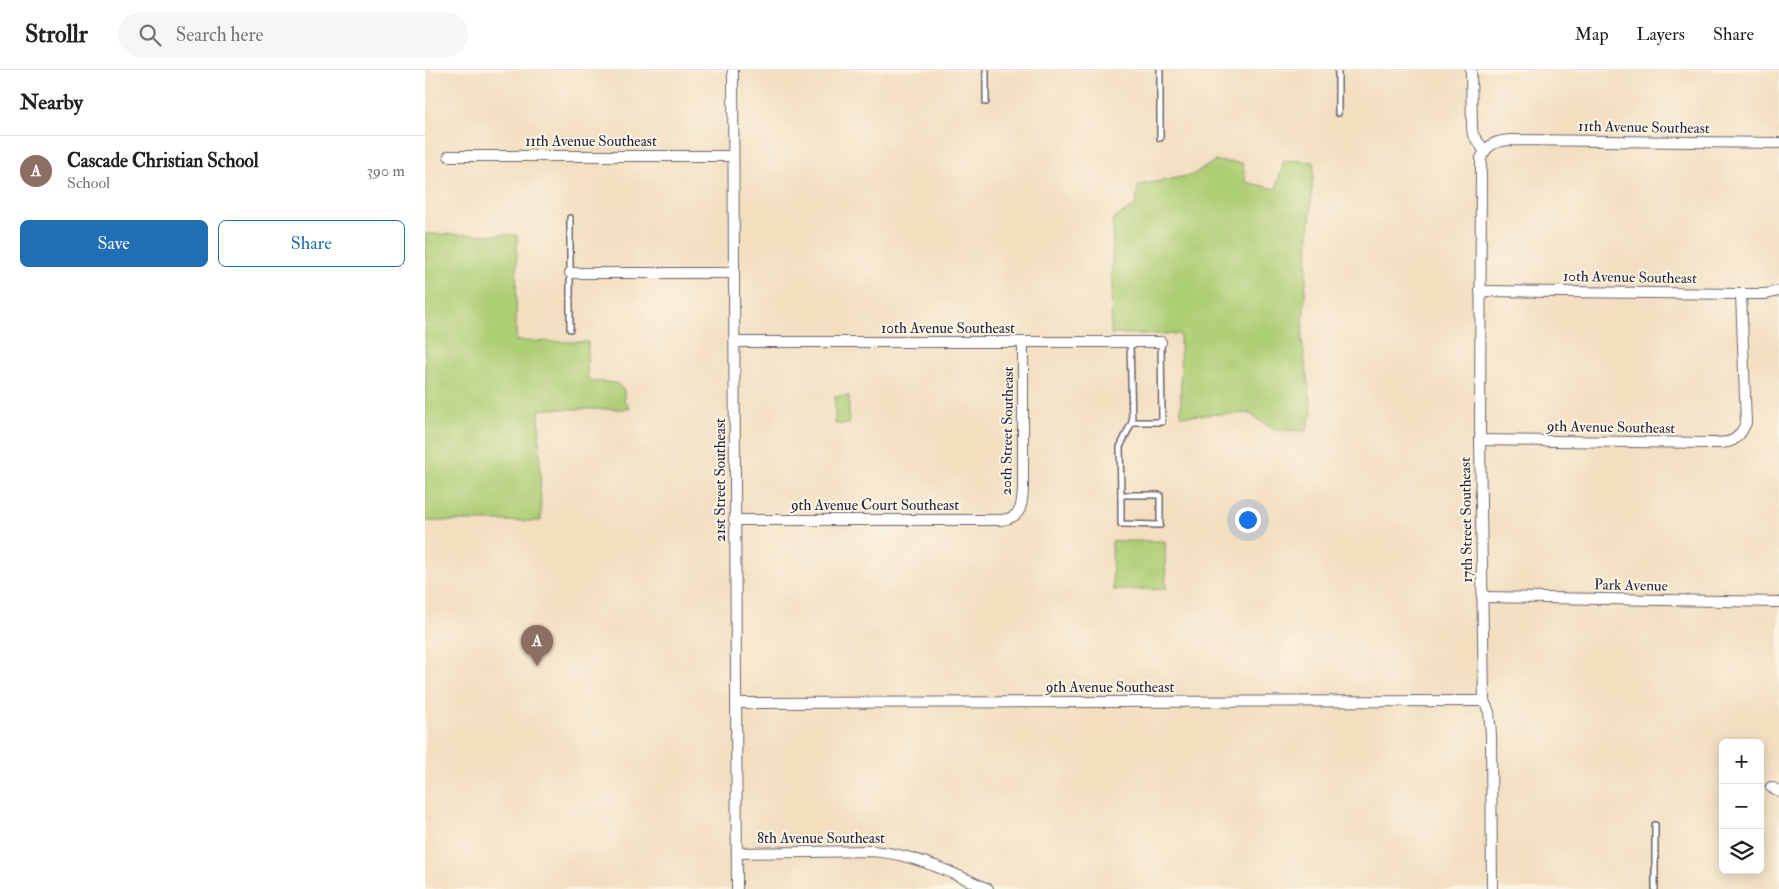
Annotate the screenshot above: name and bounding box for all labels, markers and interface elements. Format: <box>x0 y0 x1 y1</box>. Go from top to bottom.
search box <box>118 12 468 57</box>
text: Strollr <box>25 19 88 50</box>
icon: search <box>136 21 164 49</box>
text: Search here <box>176 23 264 47</box>
text: Map <box>1575 23 1609 46</box>
text: Layers <box>1637 23 1685 46</box>
text: Share <box>1713 23 1754 46</box>
text: Nearby <box>20 89 83 116</box>
street label: 11th Avenue Southeast <box>1578 117 1710 138</box>
street label: 11th Avenue Southeast <box>525 132 657 151</box>
text: Cascade Christian School <box>67 149 259 173</box>
text: A <box>31 161 41 181</box>
text: 390 m <box>367 161 405 181</box>
text: School <box>67 173 110 193</box>
button: Save <box>20 220 208 267</box>
button: Share <box>218 220 405 267</box>
street label: 10th Avenue Southeast <box>1563 267 1697 288</box>
street label: 10th Avenue Southeast <box>881 319 1015 338</box>
street label: 20th Street Southeast <box>997 366 1018 496</box>
street label: 9th Avenue Southeast <box>1546 417 1676 438</box>
street label: 21st Street Southeast <box>711 418 730 542</box>
street label: 17th Street Southeast <box>1456 457 1477 583</box>
street label: 9th Avenue Court Southeast <box>790 496 959 515</box>
your location <box>1235 507 1261 533</box>
street label: Park Avenue <box>1594 575 1668 596</box>
pin: A <box>521 625 553 666</box>
street label: 9th Avenue Southeast <box>1045 678 1174 697</box>
map controls <box>1719 739 1764 874</box>
button: + <box>1719 739 1764 784</box>
button: − <box>1719 784 1764 829</box>
street label: 8th Avenue Southeast <box>757 829 885 848</box>
button: layers <box>1719 829 1764 874</box>

